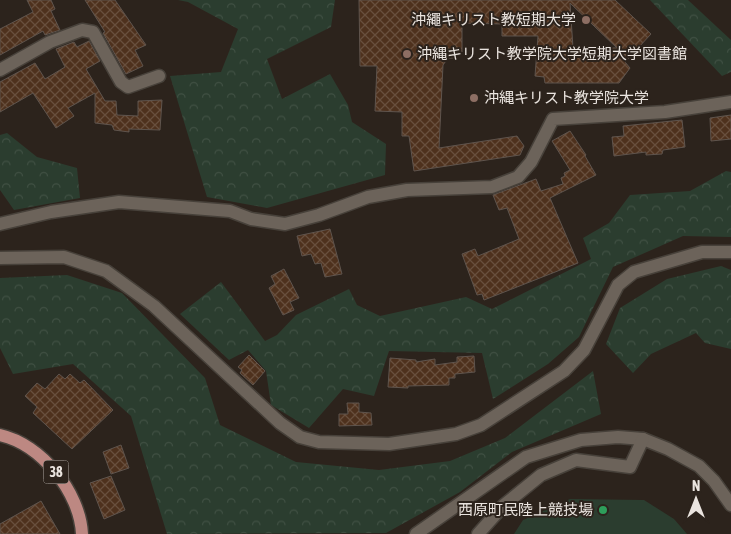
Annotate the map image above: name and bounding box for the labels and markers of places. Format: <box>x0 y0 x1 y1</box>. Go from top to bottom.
place label: 沖繩キリスト教短期大学 <box>411 11 576 28</box>
marker: 沖繩キリスト教短期大学 <box>580 14 592 26</box>
place label: 沖縄キリスト教学院大学短期大学図書館 <box>417 45 687 62</box>
marker: 沖縄キリスト教学院大学短期大学図書館 <box>401 48 413 60</box>
place label: 沖縄キリスト教学院大学 <box>484 89 649 106</box>
marker: 沖縄キリスト教学院大学 <box>468 92 480 104</box>
place label: 西原町民陸上競技場 <box>458 501 593 518</box>
marker: 西原町民陸上競技場 <box>597 504 609 516</box>

